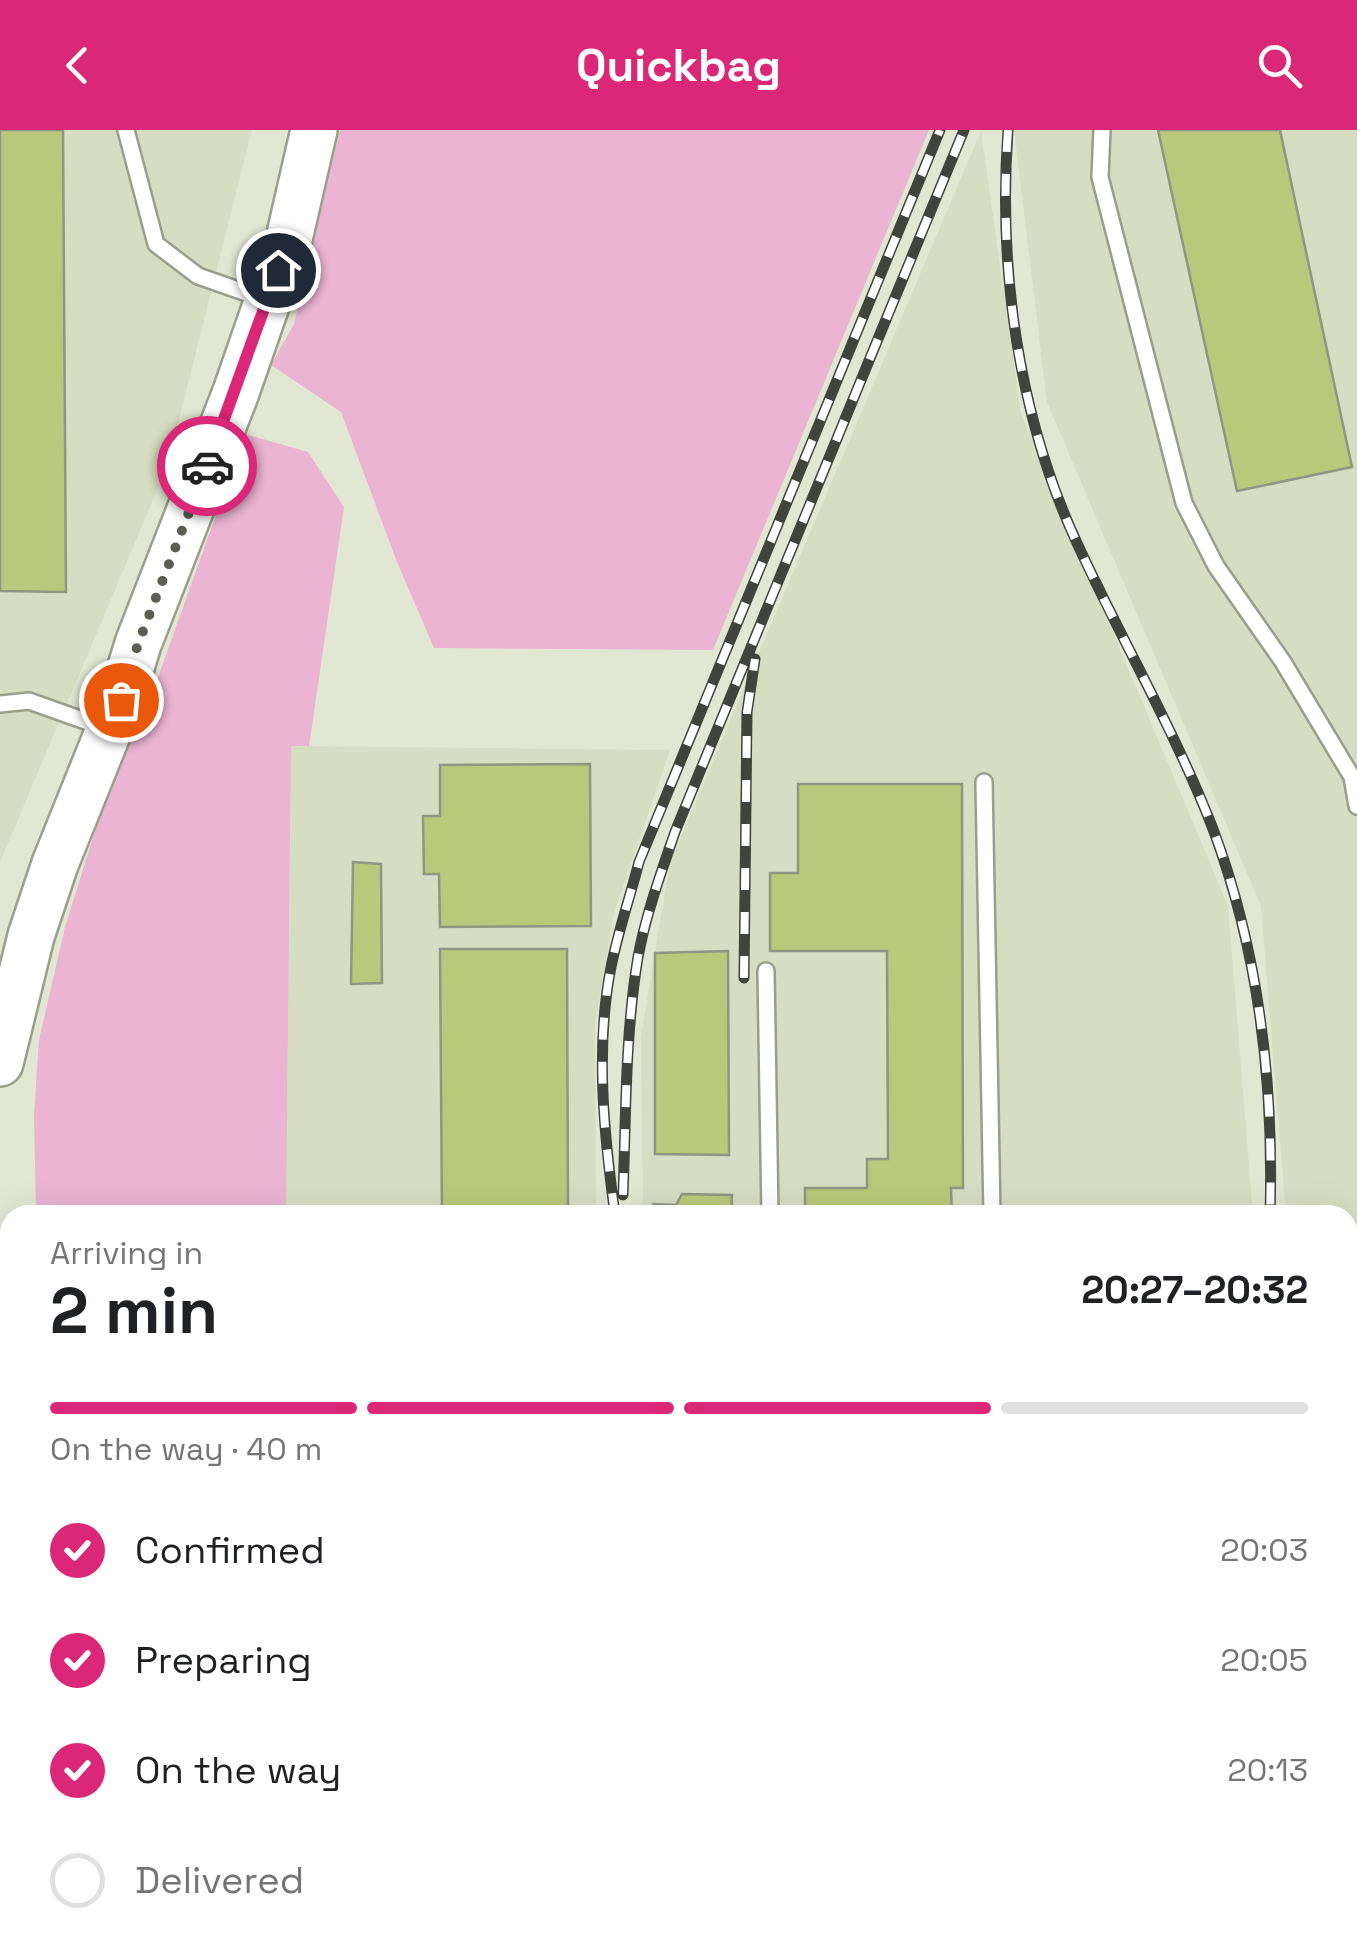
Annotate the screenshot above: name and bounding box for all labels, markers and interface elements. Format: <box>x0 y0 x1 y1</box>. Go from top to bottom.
text: Quickbag <box>576 37 781 94</box>
icon: back <box>50 38 105 93</box>
icon: search <box>1252 38 1307 93</box>
pin <box>236 228 321 313</box>
icon: home <box>251 243 306 298</box>
courier <box>157 416 257 516</box>
icon: car <box>180 439 235 494</box>
pin <box>79 658 164 743</box>
icon: bag <box>94 673 149 728</box>
text: Arriving in <box>50 1233 203 1273</box>
text: 20:27–20:32 <box>1081 1266 1308 1314</box>
text: 2 min <box>50 1269 218 1352</box>
text: On the way · 40 m <box>50 1429 322 1469</box>
icon: check <box>50 1523 105 1578</box>
text: Confirmed <box>135 1526 325 1574</box>
text: 20:03 <box>1220 1530 1308 1570</box>
icon: check <box>50 1633 105 1688</box>
text: Preparing <box>135 1636 312 1684</box>
text: 20:05 <box>1220 1640 1308 1680</box>
icon: check <box>50 1743 105 1798</box>
text: On the way <box>135 1746 341 1794</box>
text: 20:13 <box>1227 1750 1308 1790</box>
text: Delivered <box>135 1856 304 1904</box>

